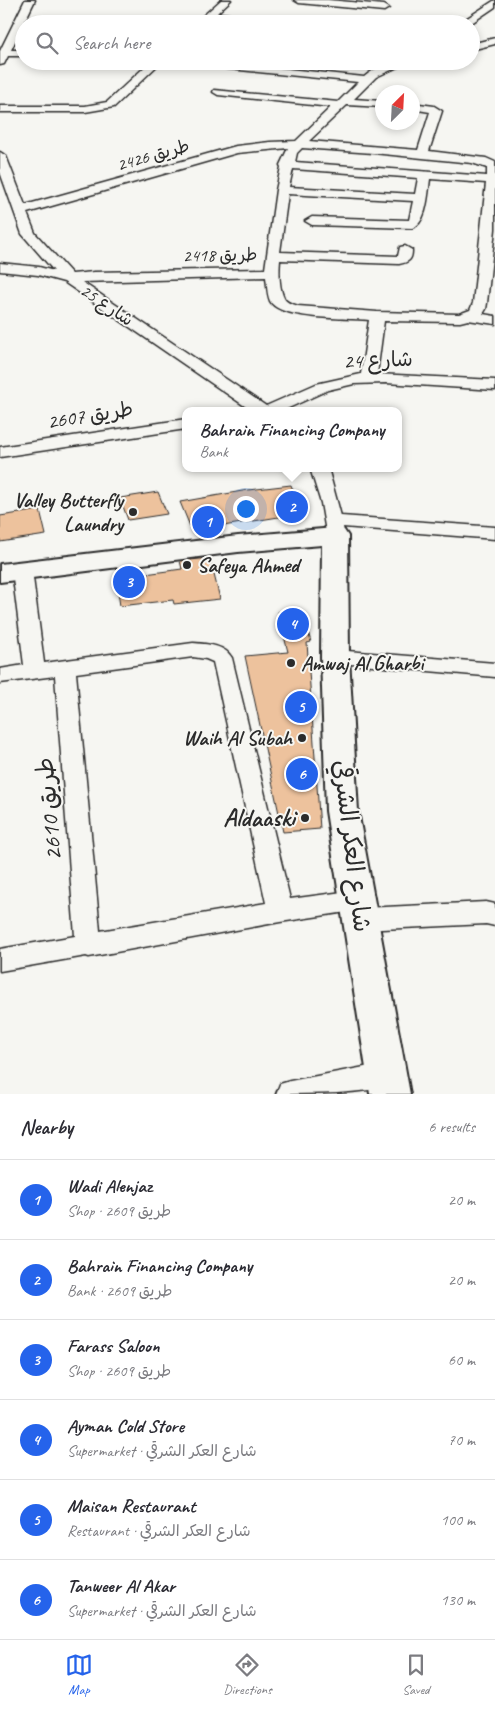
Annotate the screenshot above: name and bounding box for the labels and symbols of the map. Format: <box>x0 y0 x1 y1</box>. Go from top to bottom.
north arrow <box>375 85 420 130</box>
street label: طريق 2426 <box>114 134 192 176</box>
street label: طريق 2418 <box>183 243 257 267</box>
street label: شارع 25 <box>76 279 138 332</box>
street label: شارع 24 <box>343 346 413 376</box>
street label: طريق 2607 <box>45 395 135 435</box>
place label: Valley Butterfly Laundry <box>14 487 125 537</box>
pin: 2 <box>276 488 308 526</box>
your location <box>233 496 259 522</box>
pin: 1 <box>192 503 224 541</box>
marker: Valley Butterfly Laundry <box>127 506 139 518</box>
place label: Safeya Ahmed <box>197 552 302 579</box>
marker: Safeya Ahmed <box>181 559 193 571</box>
pin: 3 <box>113 563 145 601</box>
pin: 4 <box>277 605 309 643</box>
place label: Amwaj Al Gharbi <box>301 650 426 676</box>
marker: Amwaj Al Gharbi <box>285 657 297 669</box>
pin: 5 <box>285 688 317 726</box>
place label: Waih Al Subah <box>183 725 293 751</box>
marker: Waih Al Subah <box>296 732 308 744</box>
pin: 6 <box>286 755 318 793</box>
street label: طريق 2610 <box>29 756 69 862</box>
street label: شارع العكر الشرقي <box>324 758 378 934</box>
place label: Aldaaski <box>223 802 298 834</box>
marker: Aldaaski <box>299 812 311 824</box>

